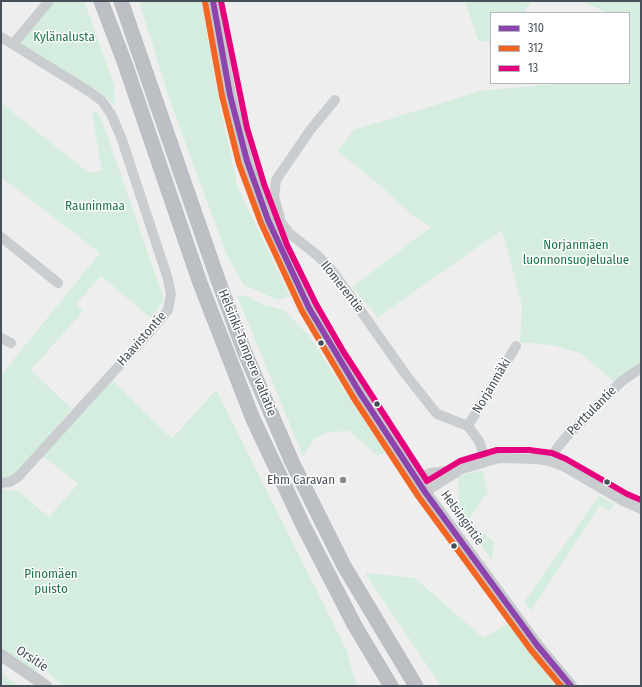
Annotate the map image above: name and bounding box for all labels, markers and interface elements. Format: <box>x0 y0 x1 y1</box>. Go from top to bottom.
legend <box>490 12 630 84</box>
text: 310 <box>528 21 544 35</box>
park label: Kylänalusta <box>33 29 95 45</box>
text: 312 <box>528 41 543 55</box>
text: 13 <box>528 61 538 75</box>
park label: Rauninmaa <box>65 198 125 214</box>
park label: Norjanmäen luonnonsuojelualue <box>523 237 629 268</box>
street label: Ilomerentie <box>317 258 367 316</box>
street label: Helsinki-Tampere valtatie <box>214 287 280 419</box>
street label: Haavistontie <box>114 309 170 369</box>
unlabelled marker <box>316 338 326 348</box>
street label: Norjanmäki <box>470 356 514 416</box>
street label: Perttulantie <box>564 383 620 439</box>
unlabelled marker <box>372 399 382 409</box>
place label: Ehm Caravan <box>267 472 335 488</box>
marker: Ehm Caravan <box>338 475 348 485</box>
unlabelled marker <box>602 477 612 487</box>
street label: Helsingintie <box>437 488 487 548</box>
unlabelled marker <box>449 541 459 551</box>
park label: Pinomäen puisto <box>24 566 78 597</box>
street label: Orsitie <box>13 643 51 675</box>

